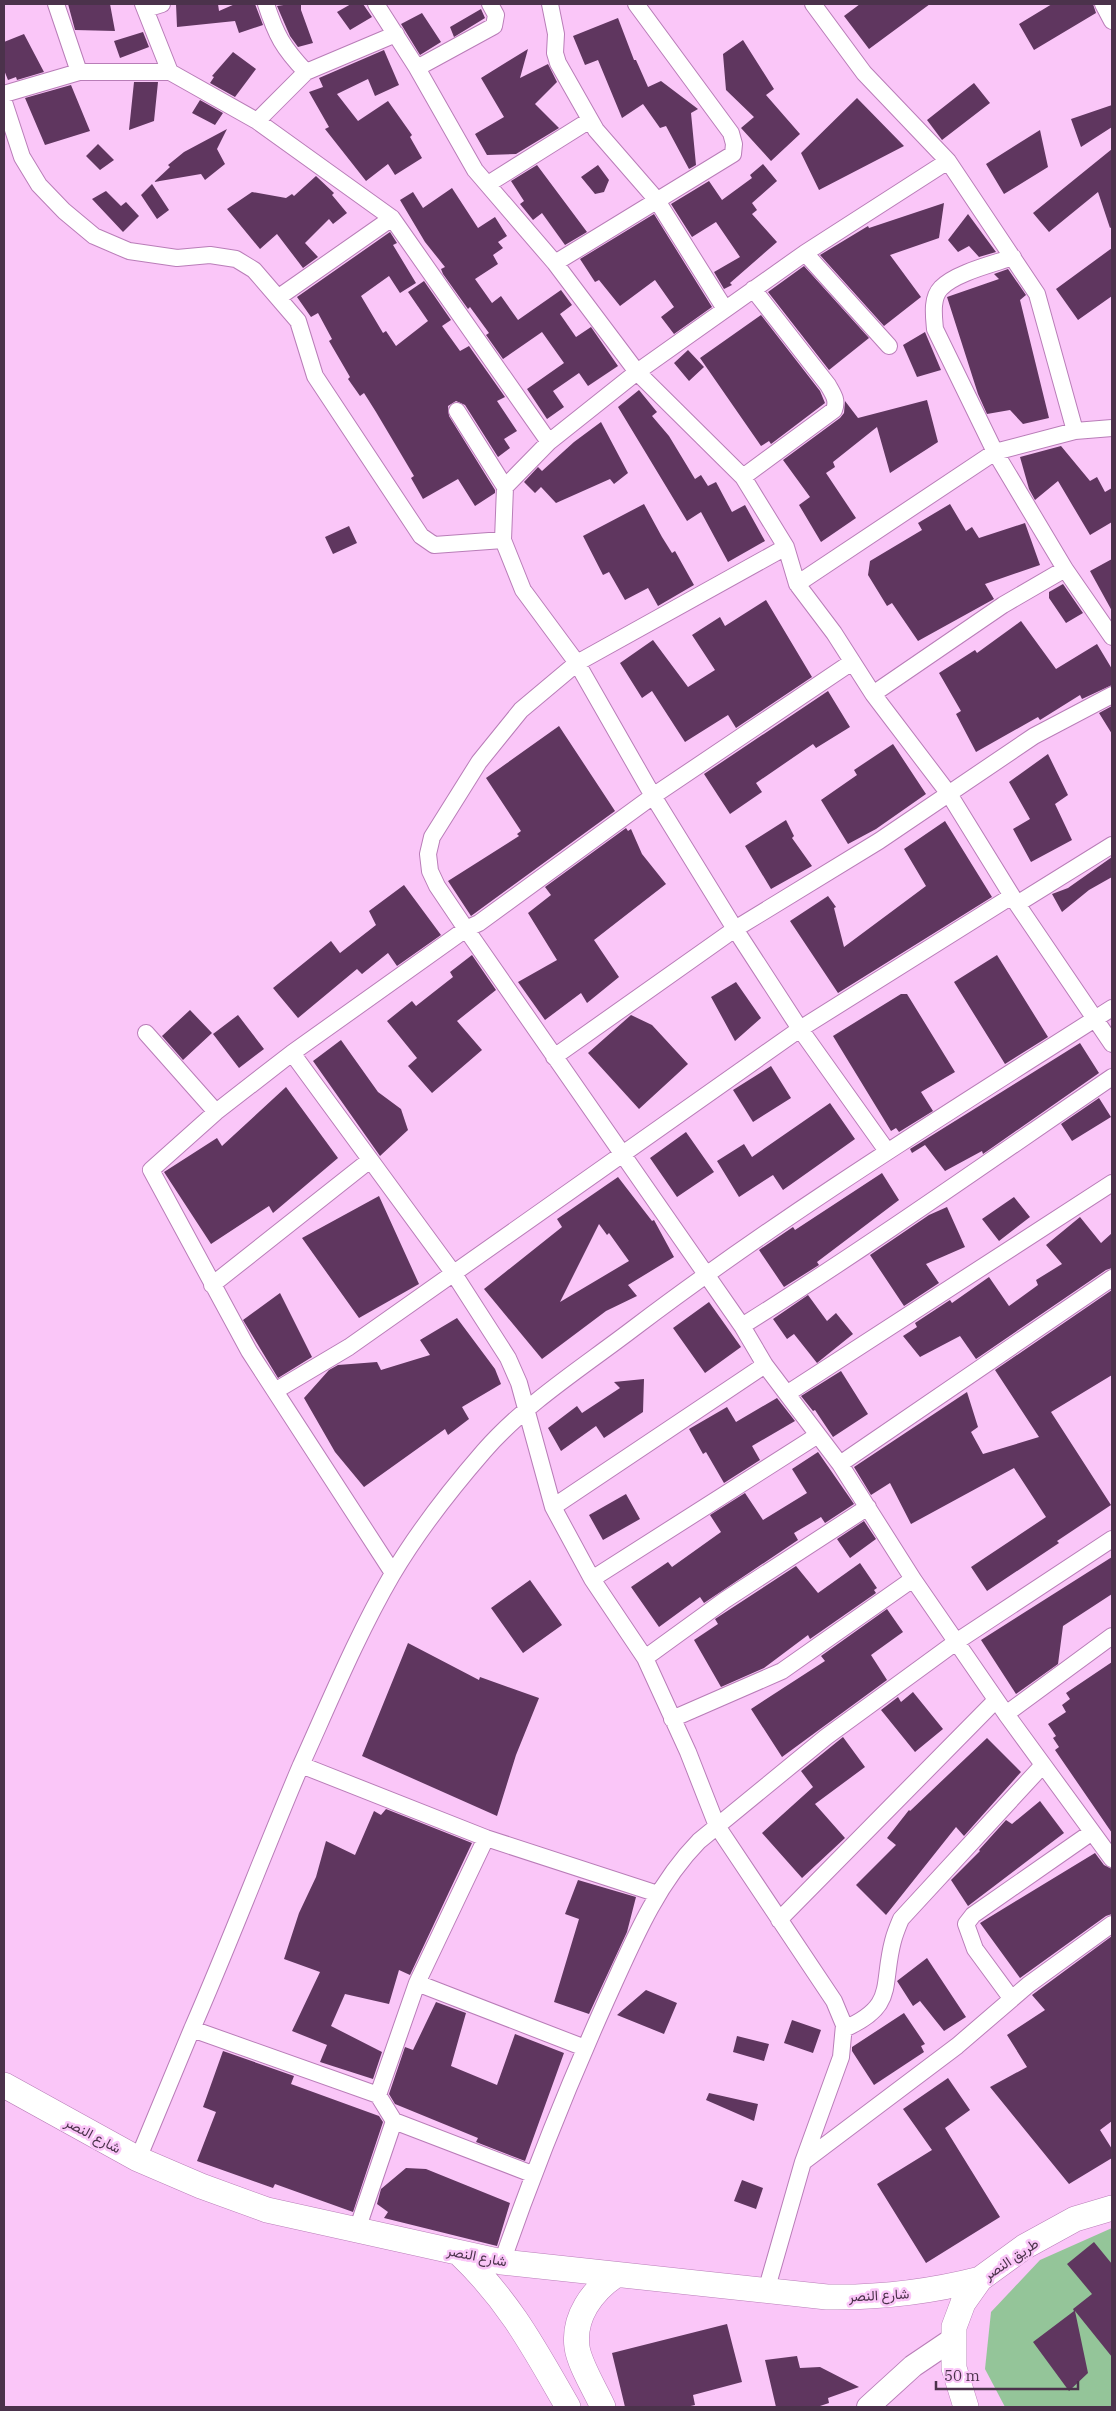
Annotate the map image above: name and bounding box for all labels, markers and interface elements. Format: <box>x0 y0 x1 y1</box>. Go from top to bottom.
street label: شارع النصر <box>60 2112 124 2159</box>
street label: طريق النصر <box>979 2234 1042 2284</box>
street label: شارع النصر <box>444 2241 509 2273</box>
street label: شارع النصر <box>847 2284 910 2308</box>
scale bar <box>936 2358 1078 2390</box>
text: 50 m <box>944 2366 980 2385</box>

